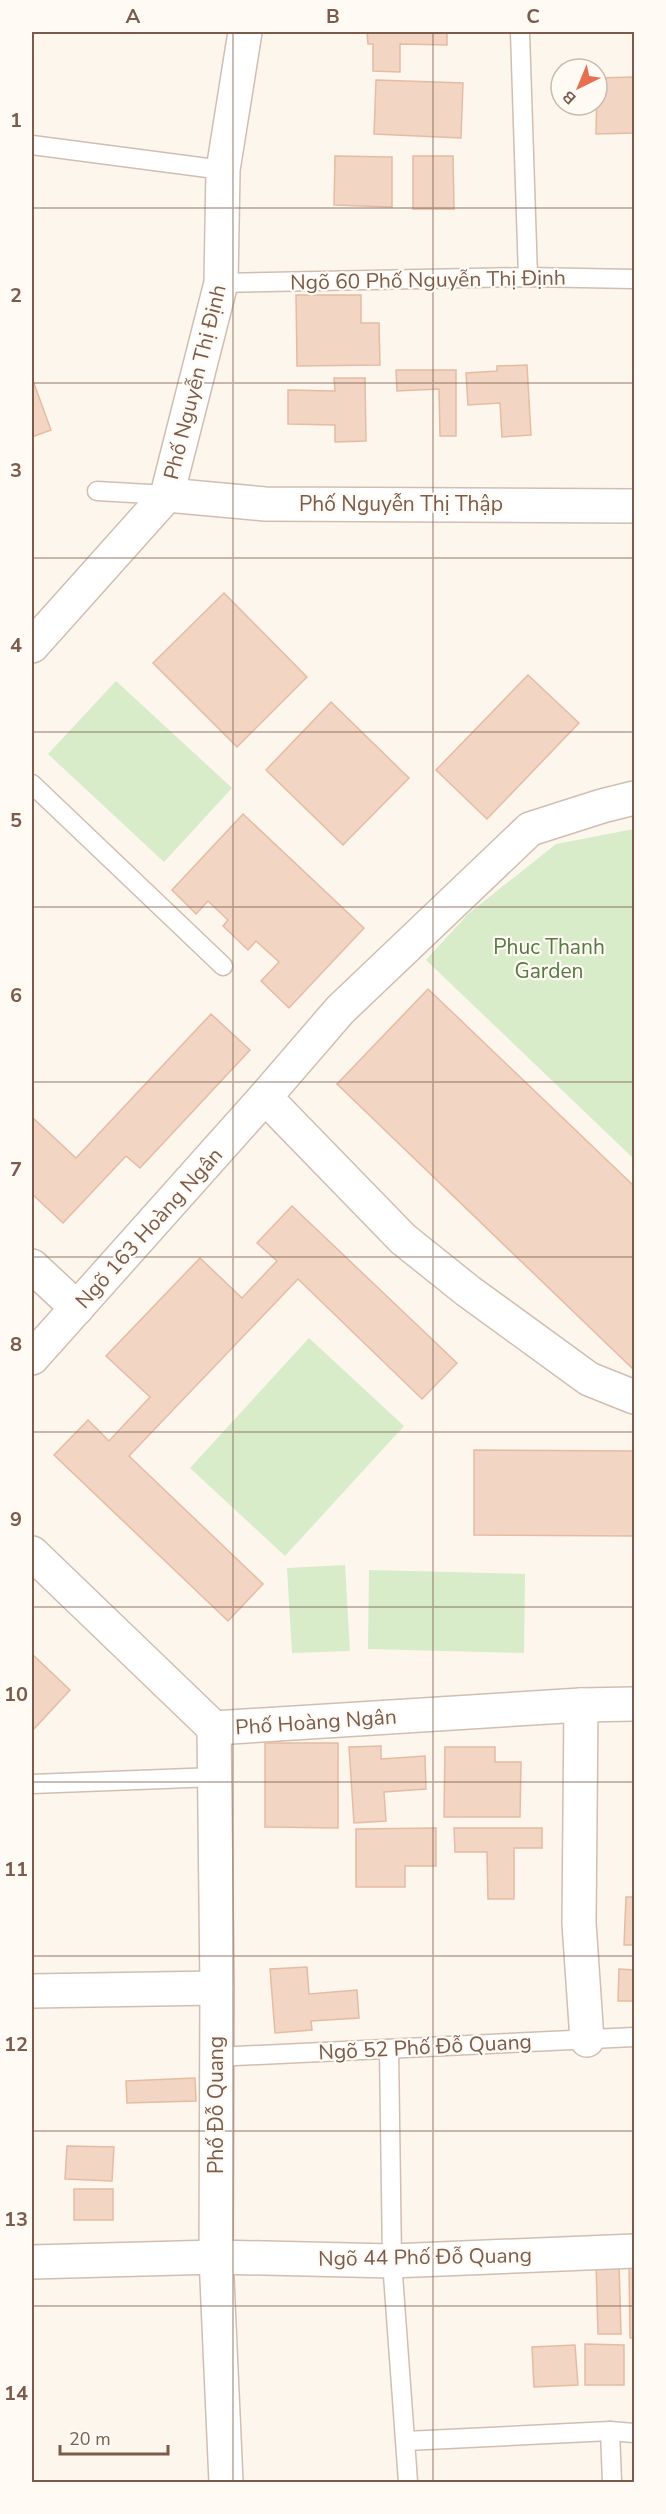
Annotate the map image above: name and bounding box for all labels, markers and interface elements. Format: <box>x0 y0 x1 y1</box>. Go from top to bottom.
text: A <box>126 3 141 30</box>
text: B <box>326 3 340 30</box>
text: C <box>526 3 540 30</box>
north arrow <box>549 57 609 117</box>
text: B <box>558 85 581 109</box>
text: 1 <box>10 107 22 134</box>
street label: Ngõ 60 Phố Nguyễn Thị Định <box>290 264 566 296</box>
street label: Phố Nguyễn Thị Định <box>157 281 233 483</box>
text: 2 <box>10 282 22 309</box>
text: 3 <box>10 457 22 484</box>
street label: Phố Nguyễn Thị Thập <box>299 490 503 518</box>
text: 4 <box>10 632 22 659</box>
text: 5 <box>10 807 22 834</box>
park label: Phuc Thanh Garden <box>493 933 605 985</box>
text: 6 <box>10 982 22 1009</box>
street label: Ngõ 163 Hoàng Ngân <box>69 1142 229 1314</box>
text: 7 <box>10 1156 22 1183</box>
text: 8 <box>10 1331 22 1358</box>
text: 9 <box>10 1506 22 1533</box>
text: 10 <box>4 1681 28 1708</box>
street label: Phố Hoàng Ngân <box>234 1702 398 1742</box>
text: 11 <box>4 1856 28 1883</box>
street label: Ngõ 52 Phố Đỗ Quang <box>318 2027 532 2067</box>
text: 12 <box>4 2031 28 2058</box>
street label: Phố Đỗ Quang <box>202 2036 230 2174</box>
text: 13 <box>4 2206 28 2233</box>
street label: Ngõ 44 Phố Đỗ Quang <box>318 2241 532 2273</box>
text: 14 <box>4 2380 28 2407</box>
scale bar <box>60 2418 168 2456</box>
text: 20 m <box>69 2427 111 2451</box>

